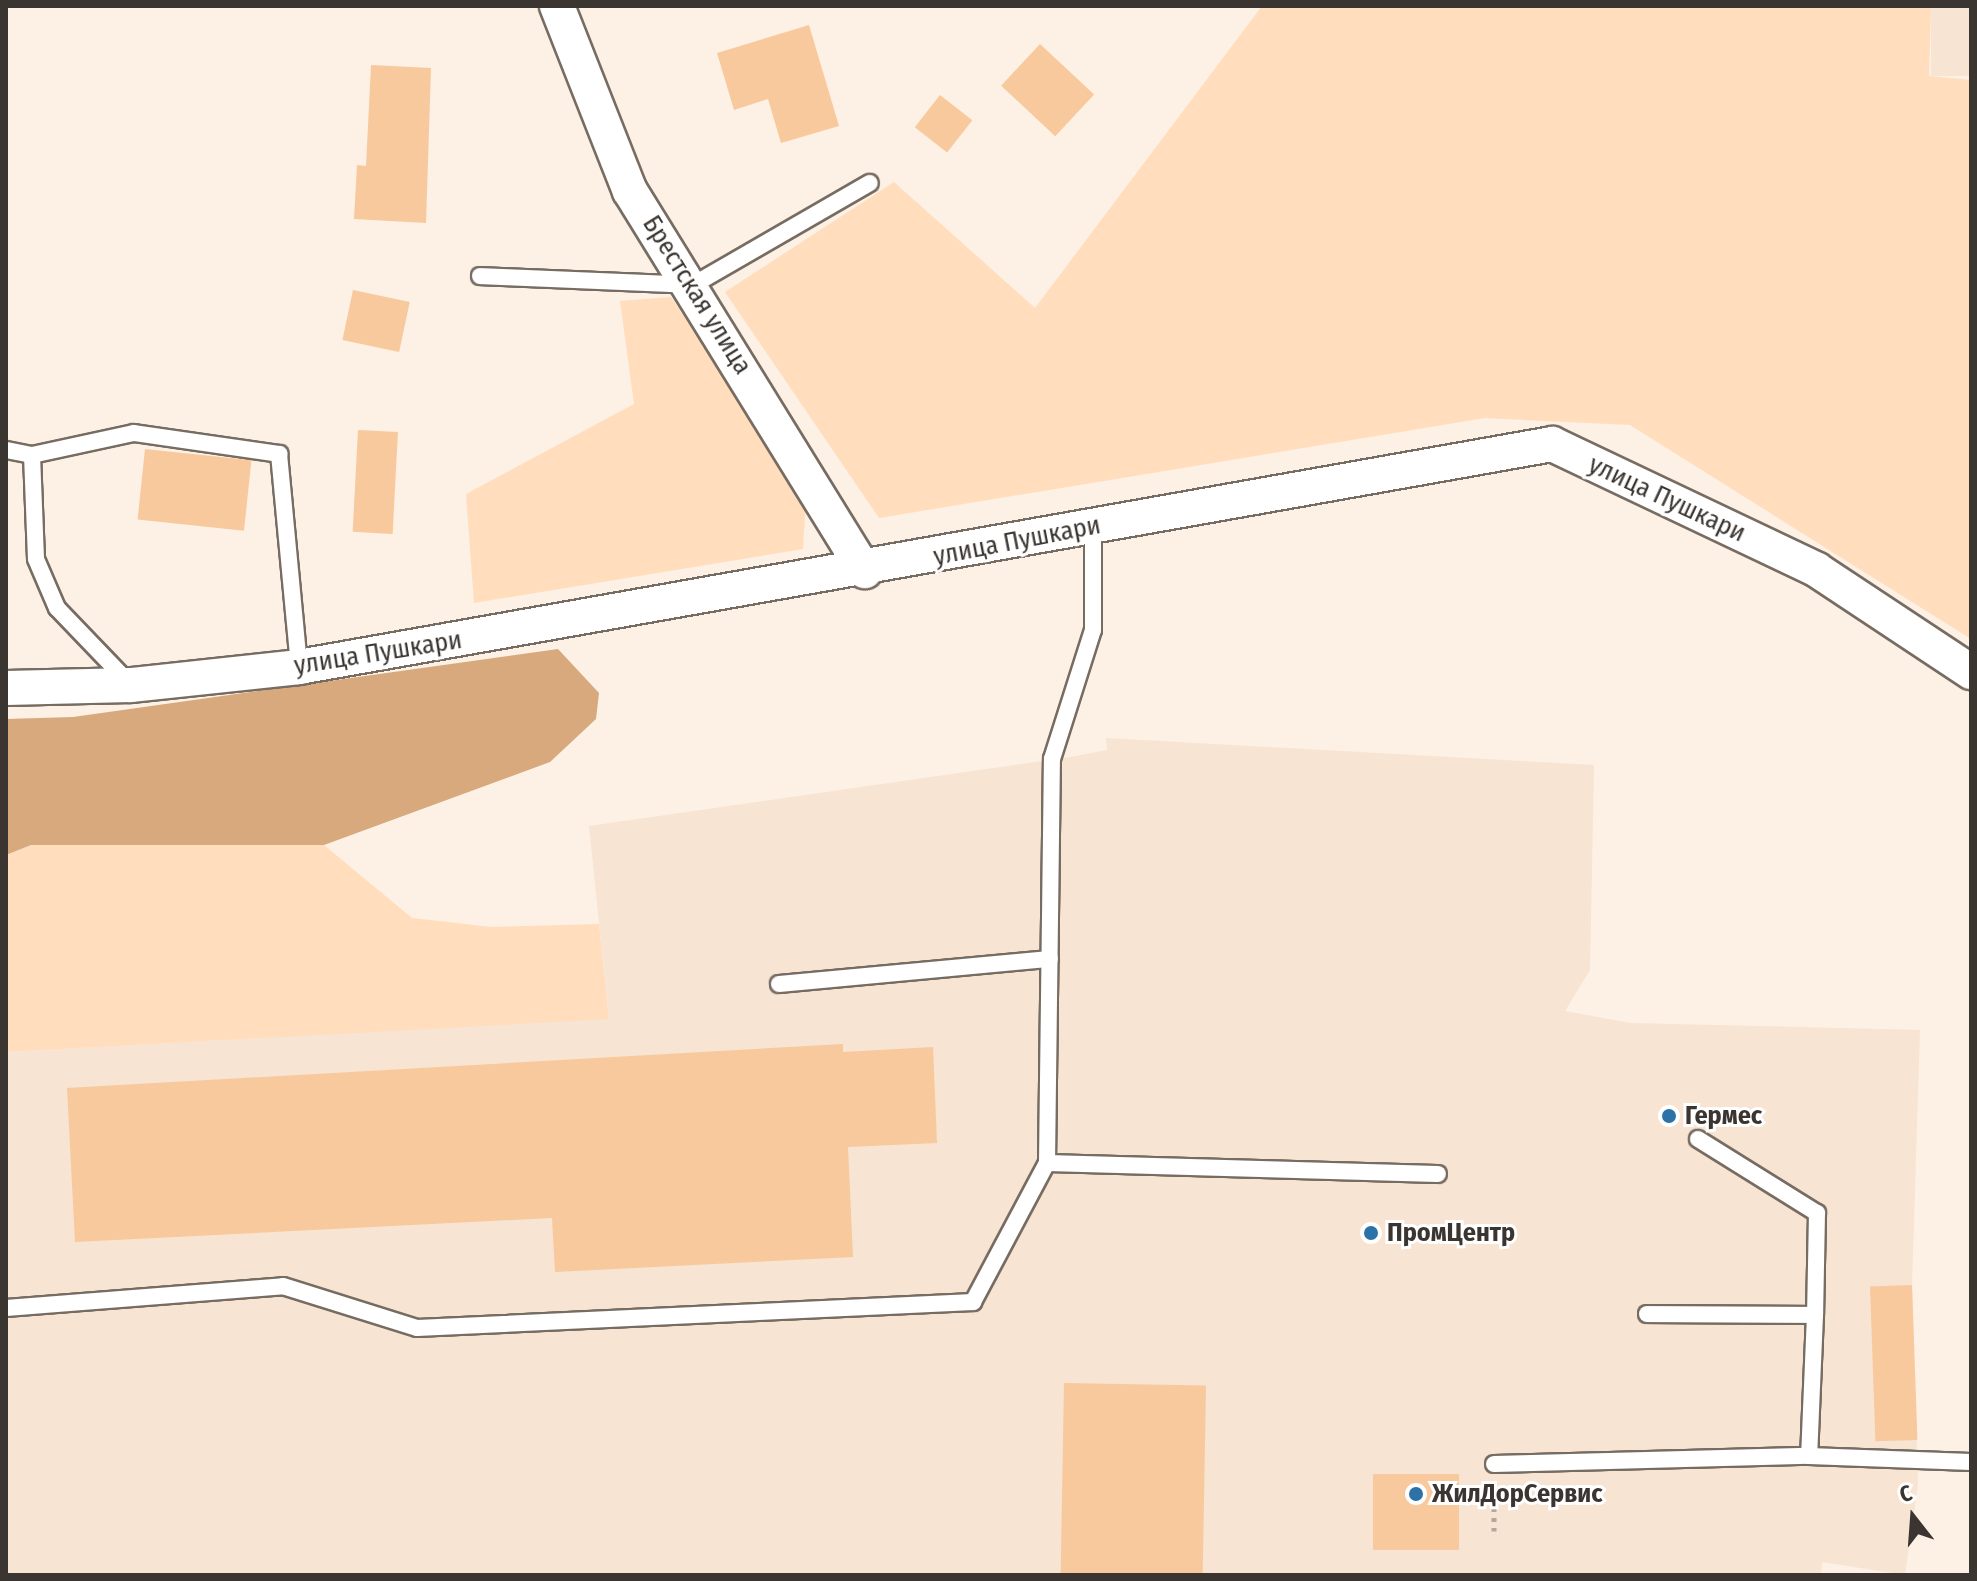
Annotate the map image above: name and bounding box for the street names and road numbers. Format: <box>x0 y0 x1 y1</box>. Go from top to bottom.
street label: Брестская улица <box>636 210 758 380</box>
street label: улица Пушкари <box>1584 449 1750 549</box>
street label: улица Пушкари <box>931 510 1103 572</box>
street label: улица Пушкари <box>292 624 464 682</box>

